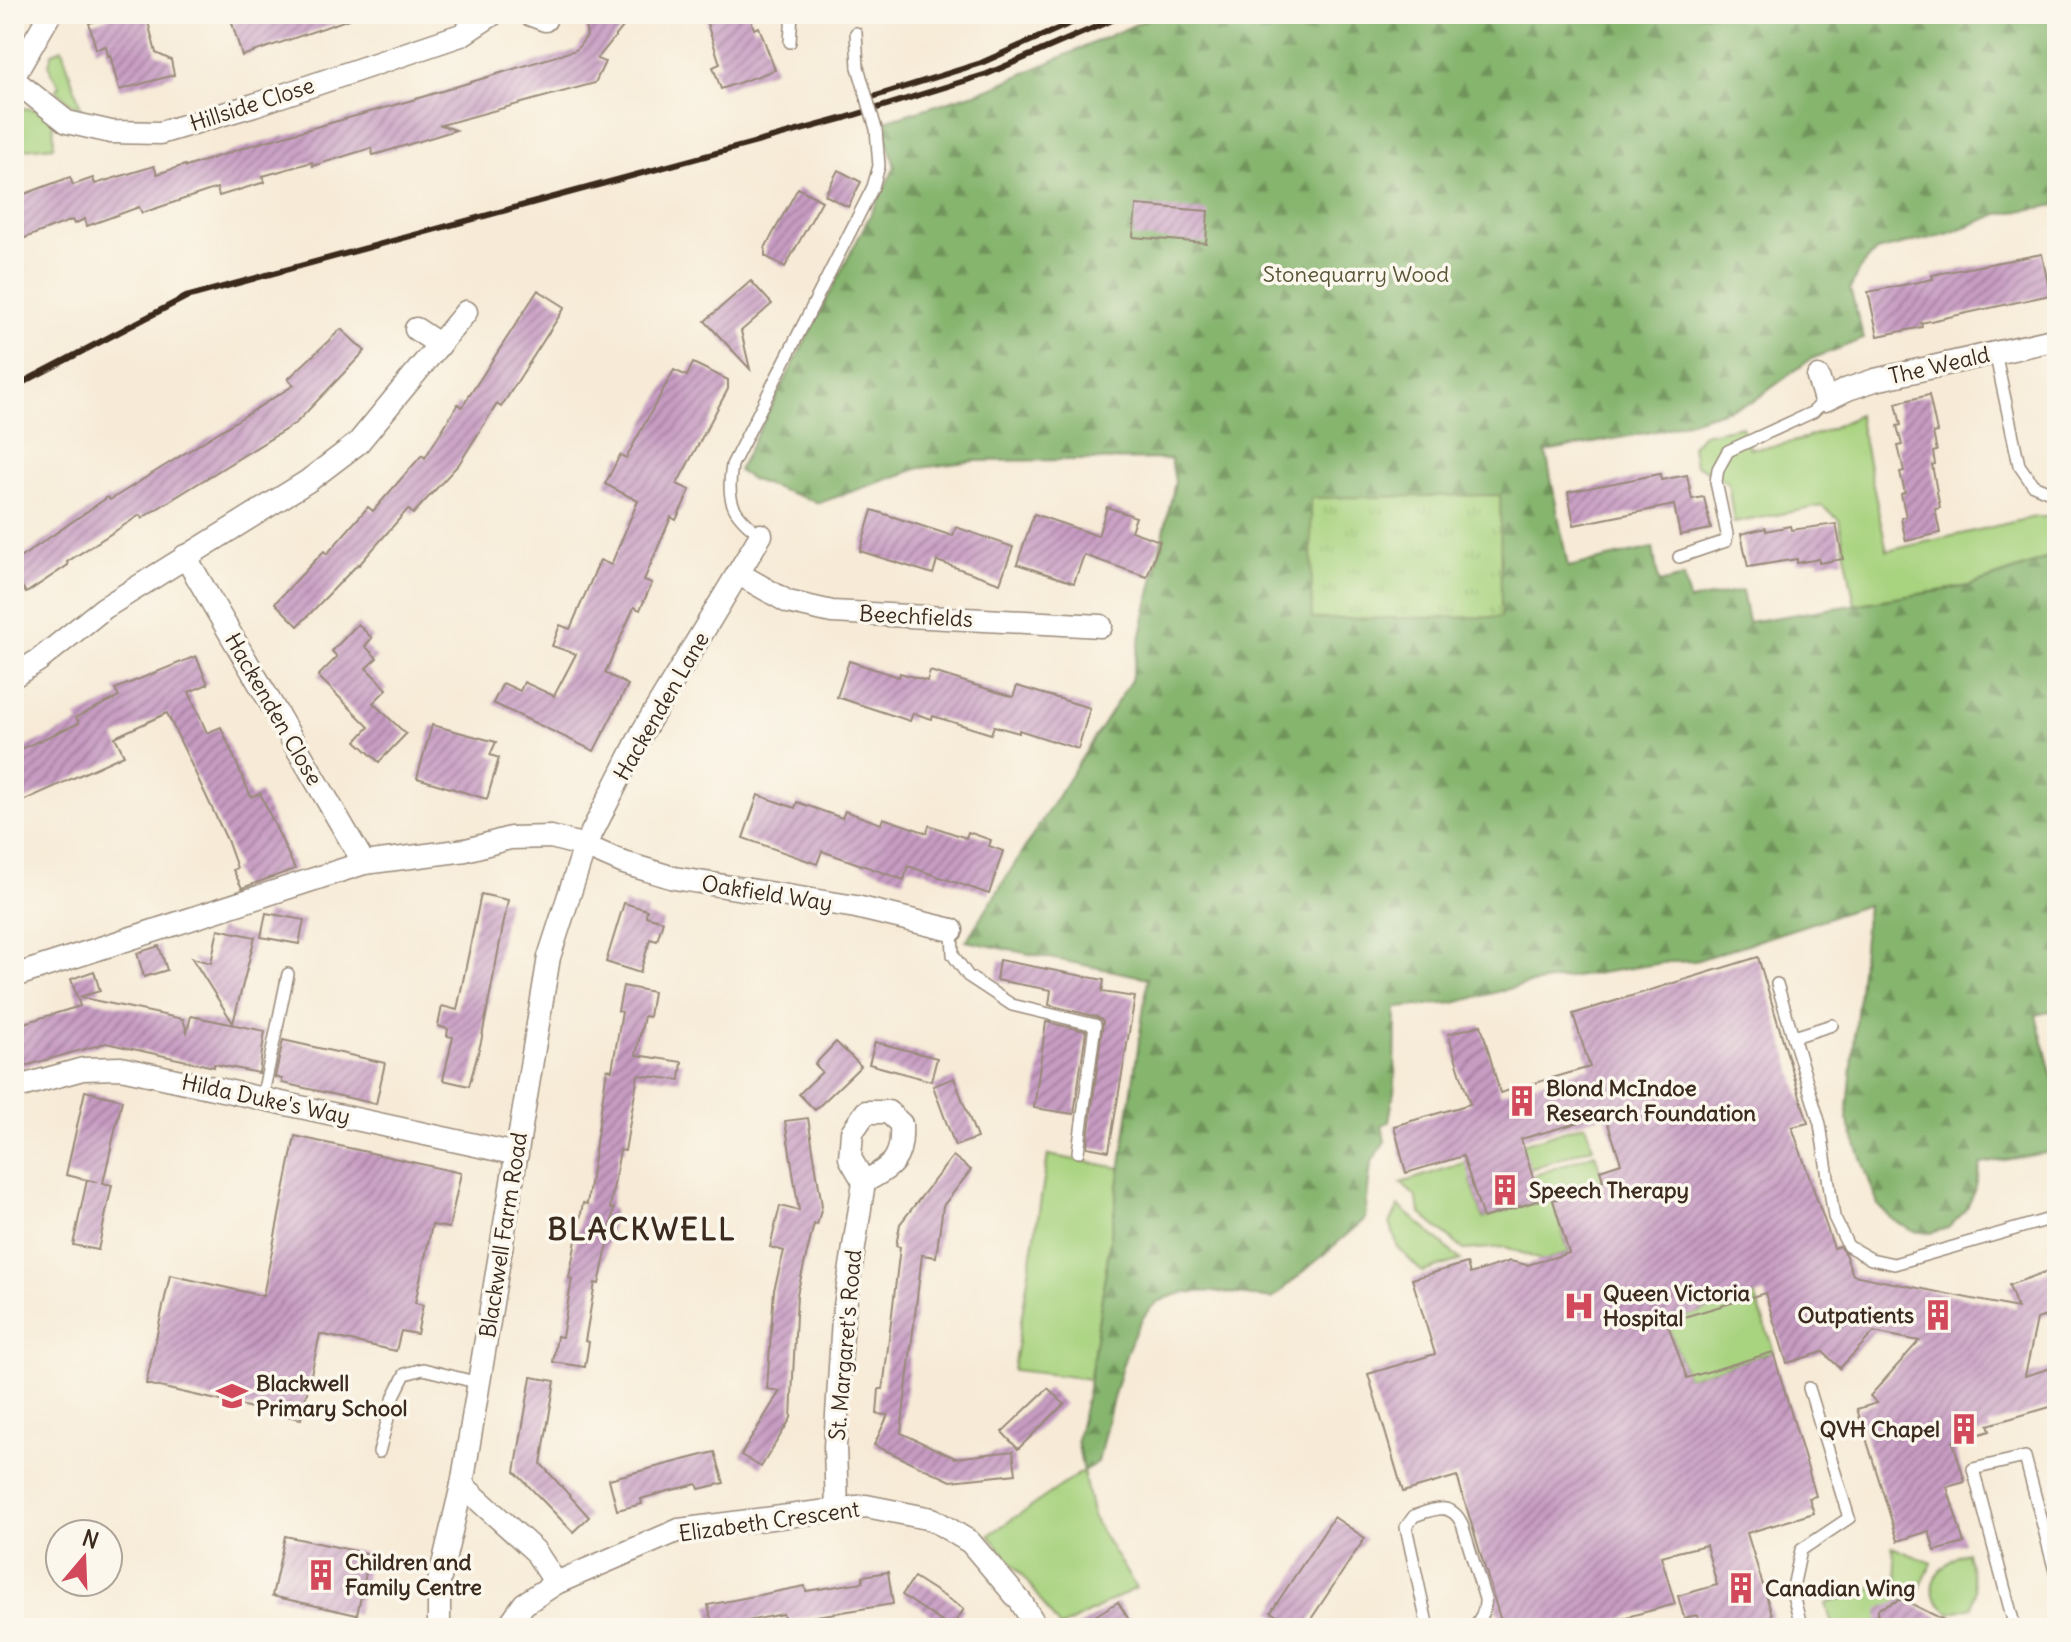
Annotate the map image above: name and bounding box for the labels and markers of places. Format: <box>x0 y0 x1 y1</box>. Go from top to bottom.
place label: Blond McIndoe Research Foundation <box>1546 1074 1756 1127</box>
building icon: Blond McIndoe Research Foundation <box>1505 1084 1539 1118</box>
building icon: Speech Therapy <box>1488 1173 1522 1207</box>
place label: Speech Therapy <box>1529 1176 1689 1204</box>
place label: Queen Victoria Hospital <box>1603 1279 1751 1332</box>
hospital icon: Queen Victoria Hospital <box>1562 1289 1596 1323</box>
building icon: Outpatients <box>1921 1298 1955 1332</box>
place label: Outpatients <box>1797 1301 1914 1329</box>
place label: Blackwell Primary School <box>256 1369 407 1422</box>
school or university icon: Blackwell Primary School <box>215 1379 249 1413</box>
building icon: QVH Chapel <box>1947 1412 1981 1446</box>
place label: QVH Chapel <box>1820 1415 1940 1443</box>
place label: Children and Family Centre <box>345 1548 482 1601</box>
building icon: Children and Family Centre <box>304 1558 338 1592</box>
building icon: Canadian Wing <box>1724 1571 1758 1605</box>
place label: Canadian Wing <box>1765 1574 1915 1602</box>

